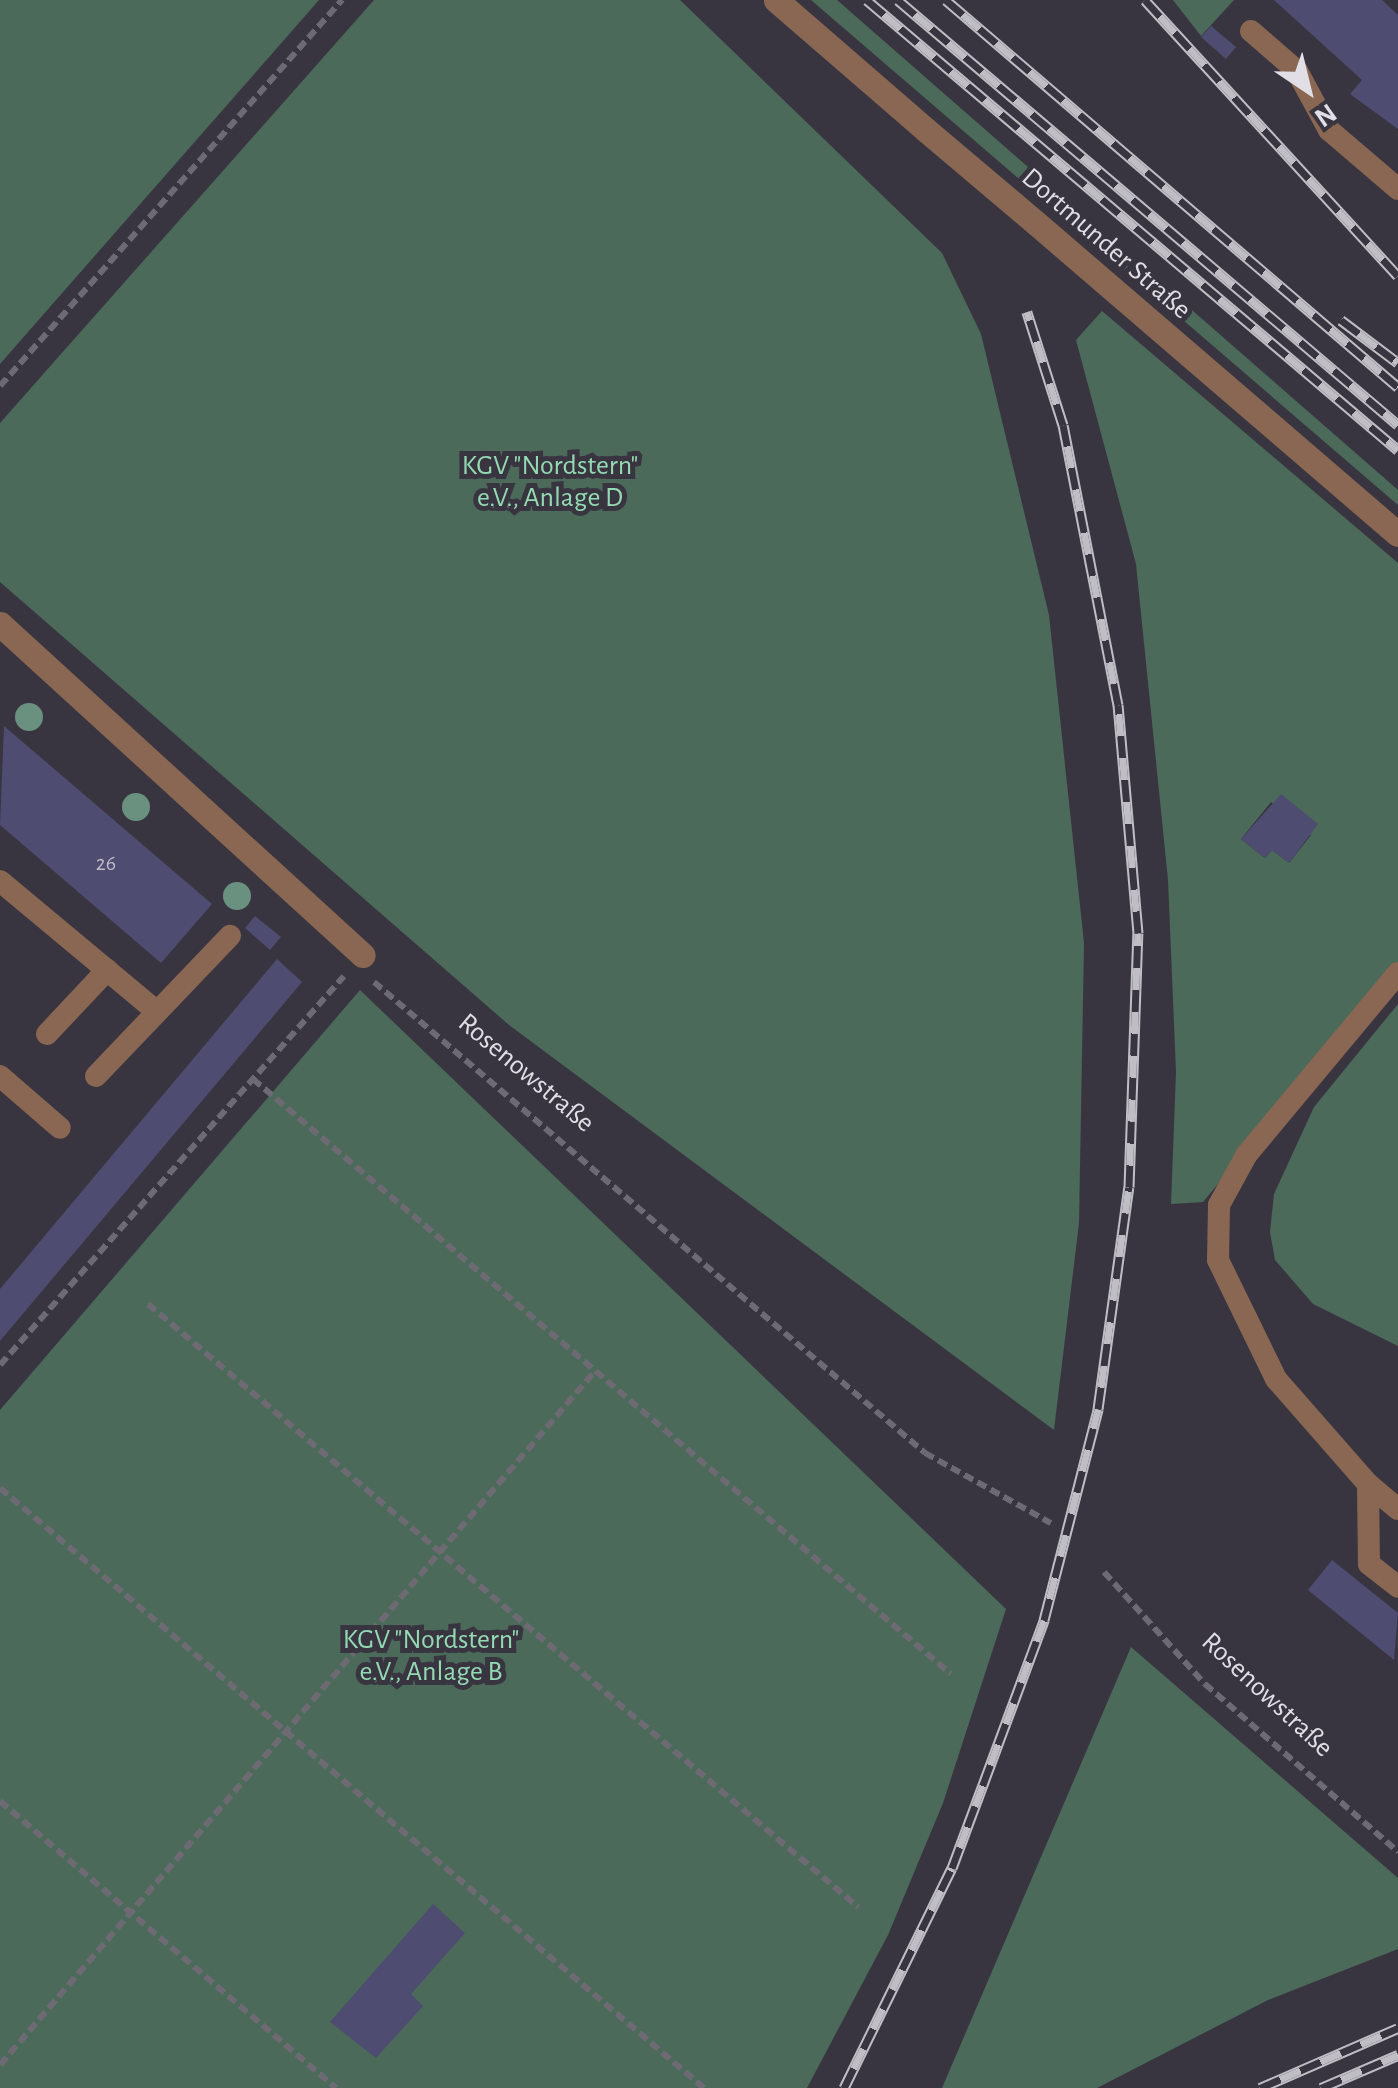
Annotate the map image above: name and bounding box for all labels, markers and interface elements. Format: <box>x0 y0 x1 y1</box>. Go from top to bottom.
north arrow <box>1258 40 1358 140</box>
text: N <box>1309 98 1341 132</box>
street label: Dortmunder Straße <box>1014 161 1198 327</box>
park label: KGV "Nordstern" e.V., Anlage D <box>462 449 638 515</box>
house number: 26 <box>96 851 116 877</box>
street label: Rosenowstraße <box>451 1006 601 1140</box>
park label: KGV "Nordstern" e.V., Anlage B <box>343 1623 519 1689</box>
street label: Rosenowstraße <box>1194 1626 1340 1764</box>

